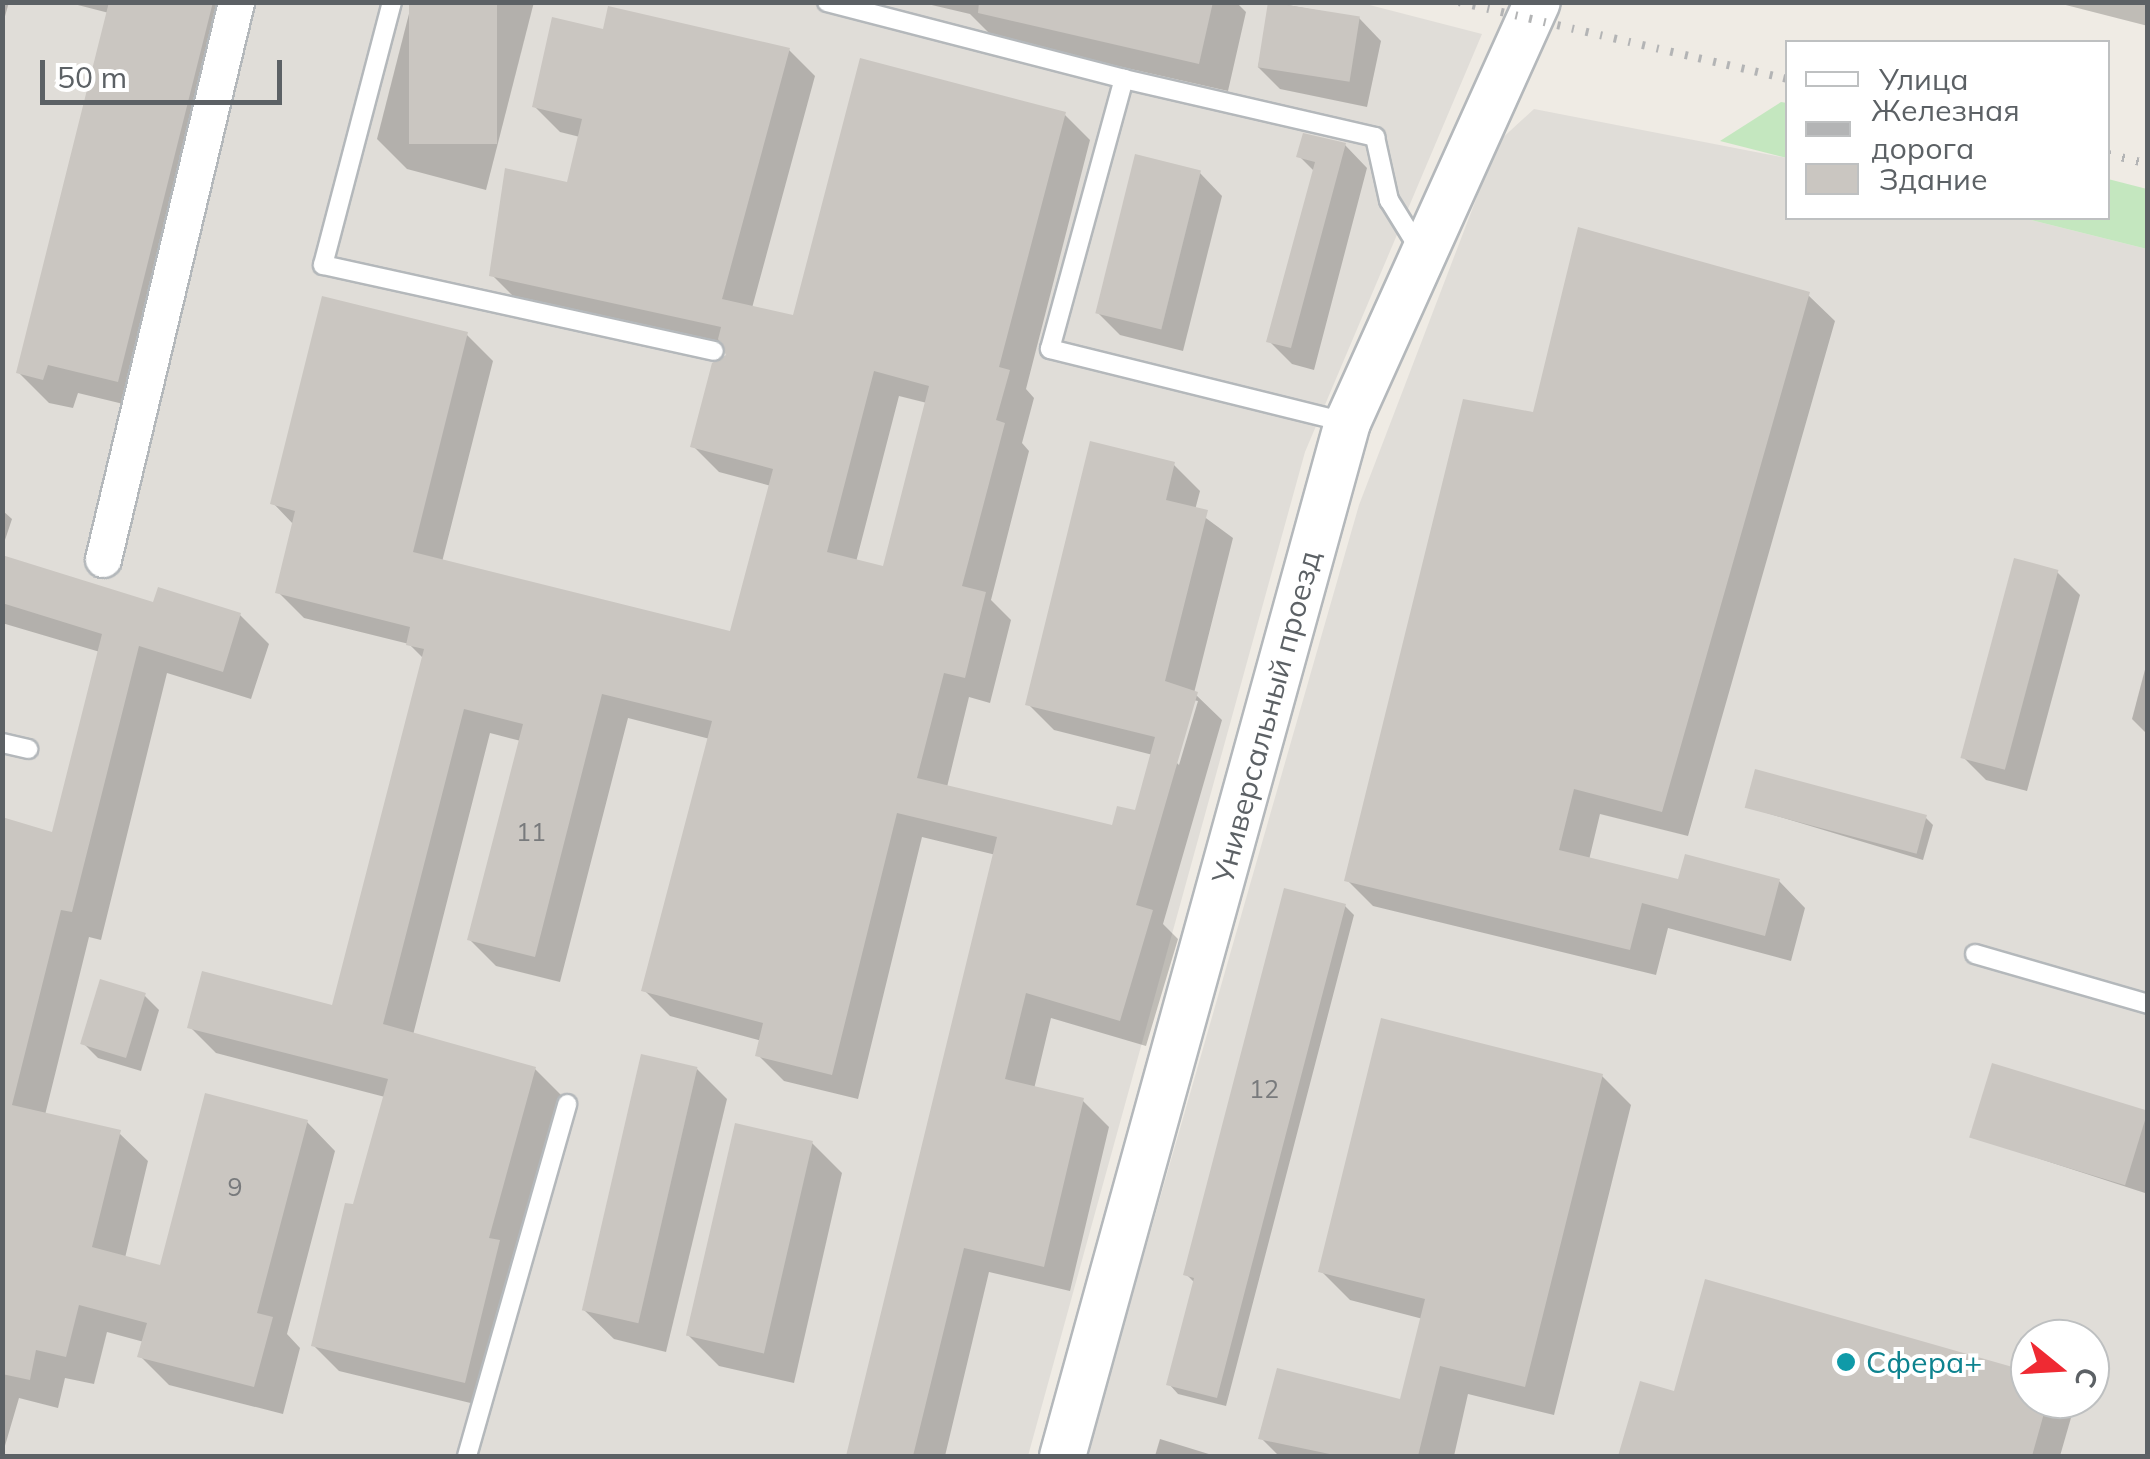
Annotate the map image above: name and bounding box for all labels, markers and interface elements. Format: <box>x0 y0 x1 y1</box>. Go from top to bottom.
scale bar <box>45 40 288 102</box>
legend <box>1785 40 2110 220</box>
text: 50 m <box>57 58 127 96</box>
text: Улица <box>1879 60 1969 98</box>
text: Железная дорога <box>1871 91 2020 167</box>
text: Здание <box>1879 160 1988 198</box>
street label: Универсальный проезд <box>1204 547 1328 887</box>
house number: 11 <box>516 817 546 847</box>
house number: 12 <box>1249 1074 1279 1104</box>
house number: 9 <box>228 1172 242 1202</box>
north arrow <box>2010 1319 2110 1419</box>
place label: Сфера+ <box>1866 1344 1982 1380</box>
marker: Сфера+ <box>1835 1351 1857 1373</box>
text: С <box>2067 1363 2107 1392</box>

